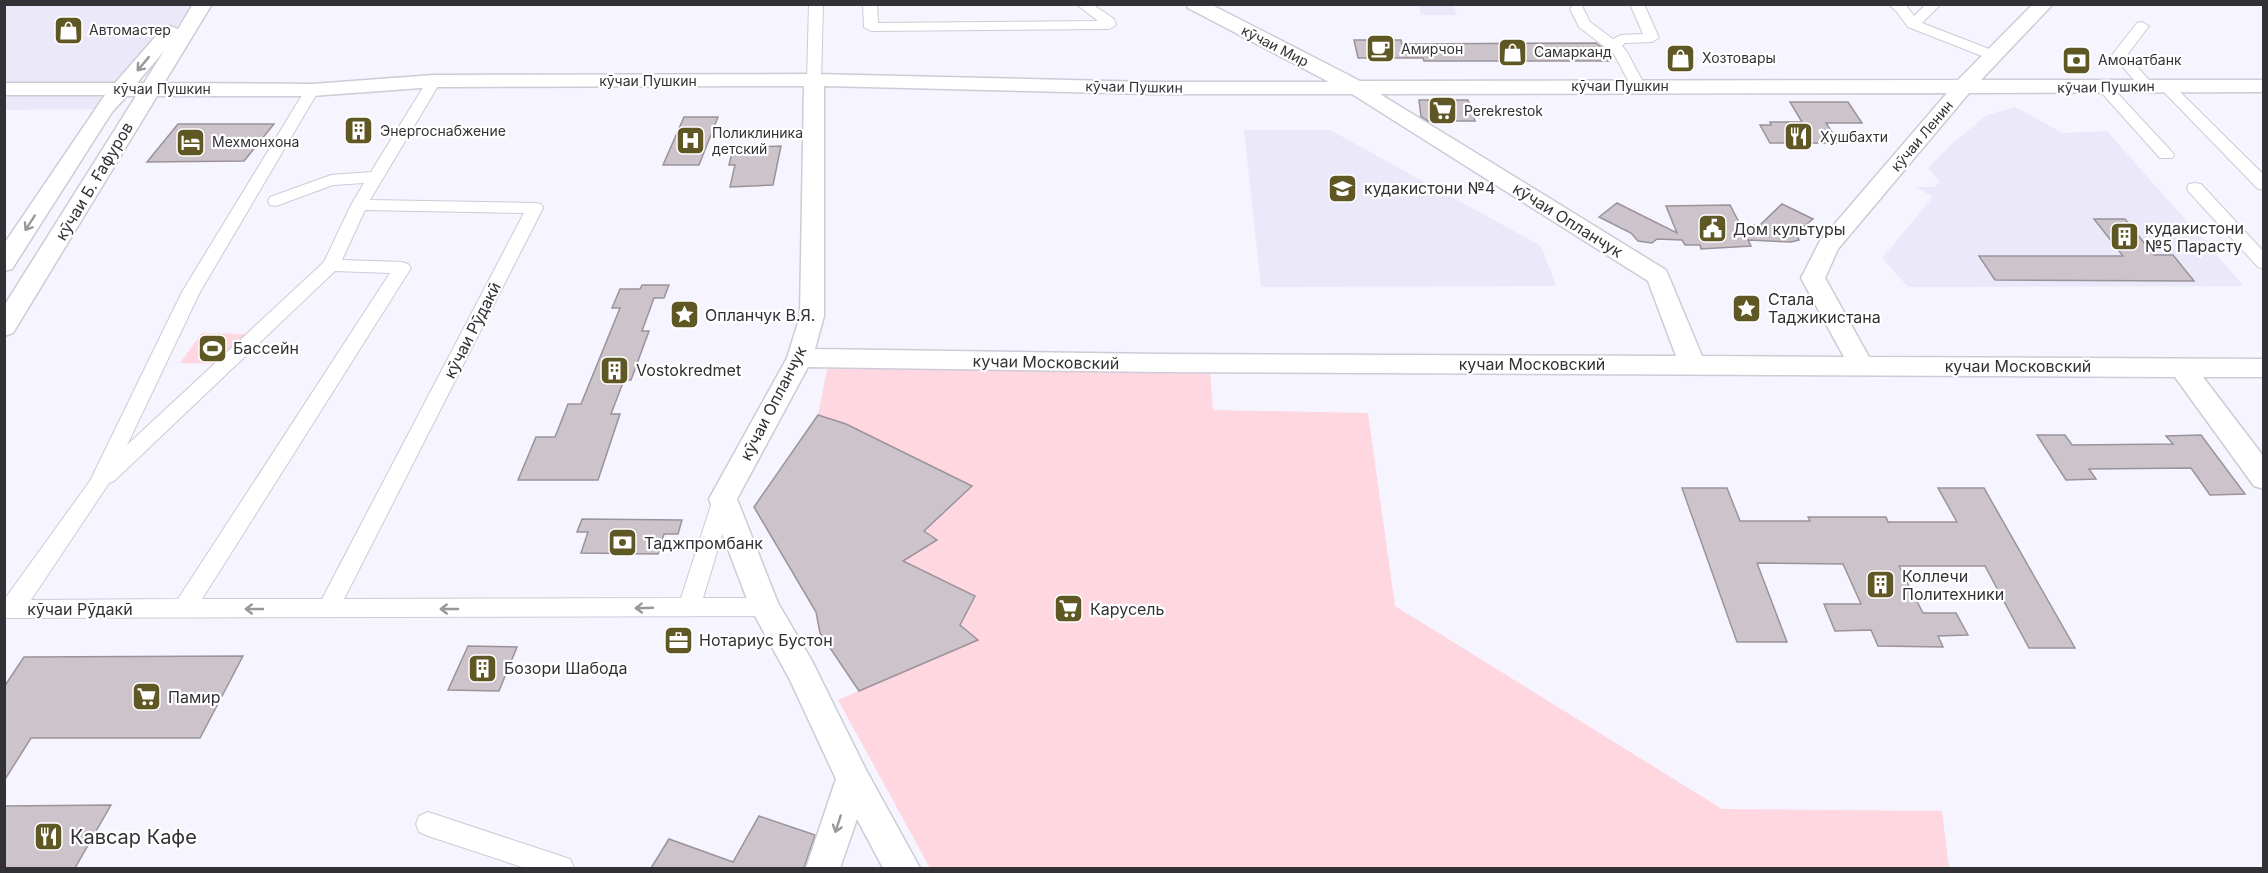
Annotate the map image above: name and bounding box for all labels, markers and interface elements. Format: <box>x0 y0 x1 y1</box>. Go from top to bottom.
shop icon: Автомастер <box>52 14 84 46</box>
place label: Автомастер <box>89 21 171 38</box>
street label: кӯчаи Мир <box>1239 21 1312 70</box>
cafe icon: Амирчон <box>1364 33 1396 65</box>
shop icon: Самарканд <box>1497 36 1529 68</box>
place label: Амирчон <box>1401 40 1463 57</box>
shop icon: Хозтовары <box>1665 42 1697 74</box>
place label: Самарканд <box>1534 43 1612 60</box>
bank icon: Амонатбанк <box>2061 44 2093 76</box>
place label: Хозтовары <box>1702 49 1776 66</box>
place label: Амонатбанк <box>2098 51 2182 68</box>
one-way arrow <box>136 56 149 72</box>
street label: кӯчаи Пушкин <box>599 72 697 89</box>
street label: кӯчаи Пушкин <box>1085 77 1183 96</box>
street label: кӯчаи Пушкин <box>1571 77 1669 94</box>
street label: кӯчаи Пушкин <box>2057 77 2155 96</box>
street label: кӯчаи Пушкин <box>113 80 211 97</box>
supermarket icon: Perekrestok <box>1427 95 1459 127</box>
street label: кӯчаи Ленин <box>1887 97 1956 174</box>
place label: Perekrestok <box>1464 102 1543 119</box>
building icon: Энергоснабжение <box>343 115 375 147</box>
street label: кӯчаи Б. Ғафуров <box>51 118 137 244</box>
restaurant icon: Хушбахти <box>1783 121 1815 153</box>
place label: Энергоснабжение <box>380 122 506 139</box>
place label: Поликлиника детский <box>712 124 803 157</box>
hospital icon: Поликлиника детский <box>675 125 707 157</box>
hotel icon: Мехмонхона <box>175 126 207 158</box>
place label: Хушбахти <box>1820 128 1888 145</box>
place label: Мехмонхона <box>212 133 299 150</box>
school or university icon: кудакистони №4 <box>1327 172 1359 204</box>
place label: кудакистони №4 <box>1364 178 1495 198</box>
street label: кӯчаи Опланчук <box>1509 178 1627 262</box>
public building icon: Дом культуры <box>1696 213 1728 245</box>
one-way arrow <box>24 215 37 232</box>
place label: кудакистони №5 Парасту <box>2145 218 2244 256</box>
place label: Дом культуры <box>1733 219 1846 239</box>
building icon: кудакистони №5 Парасту <box>2108 221 2140 253</box>
street label: кӯчаи Рӯдакӣ <box>439 278 505 382</box>
place label: Стала Таджикистана <box>1768 289 1881 327</box>
place icon: Стала Таджикистана <box>1731 292 1763 324</box>
place icon: Опланчук В.Я. <box>668 299 700 331</box>
place label: Опланчук В.Я. <box>705 305 815 325</box>
sports icon: Бассейн <box>196 332 228 364</box>
place label: Бассейн <box>233 338 299 358</box>
street label: кӯчаи Опланчук <box>736 342 811 464</box>
street label: кучаи Московский <box>973 351 1119 373</box>
building icon: Vostokredmet <box>599 354 631 386</box>
street label: кучаи Московский <box>1459 354 1605 374</box>
street label: кучаи Московский <box>1945 356 2091 376</box>
place label: Vostokredmet <box>636 360 741 380</box>
bank icon: Таджпромбанк <box>607 527 639 559</box>
place label: Таджпромбанк <box>644 533 763 553</box>
place label: Коллечи Политехники <box>1902 566 2004 604</box>
building icon: Коллечи Политехники <box>1865 569 1897 601</box>
supermarket icon: Карусель <box>1053 593 1085 625</box>
street label: кӯчаи Рӯдакӣ <box>27 599 133 619</box>
place label: Карусель <box>1090 599 1165 619</box>
one-way arrow <box>634 602 654 614</box>
one-way arrow <box>244 603 264 615</box>
one-way arrow <box>439 603 459 615</box>
office icon: Нотариус Бустон <box>662 624 694 656</box>
place label: Нотариус Бустон <box>699 630 833 650</box>
building icon: Бозори Шабода <box>467 652 499 684</box>
place label: Бозори Шабода <box>504 658 628 678</box>
supermarket icon: Памир <box>131 681 163 713</box>
place label: Памир <box>168 687 220 707</box>
one-way arrow <box>832 814 843 833</box>
restaurant icon: Кавсар Кафе <box>33 821 65 853</box>
place label: Кавсар Кафе <box>70 825 197 849</box>

